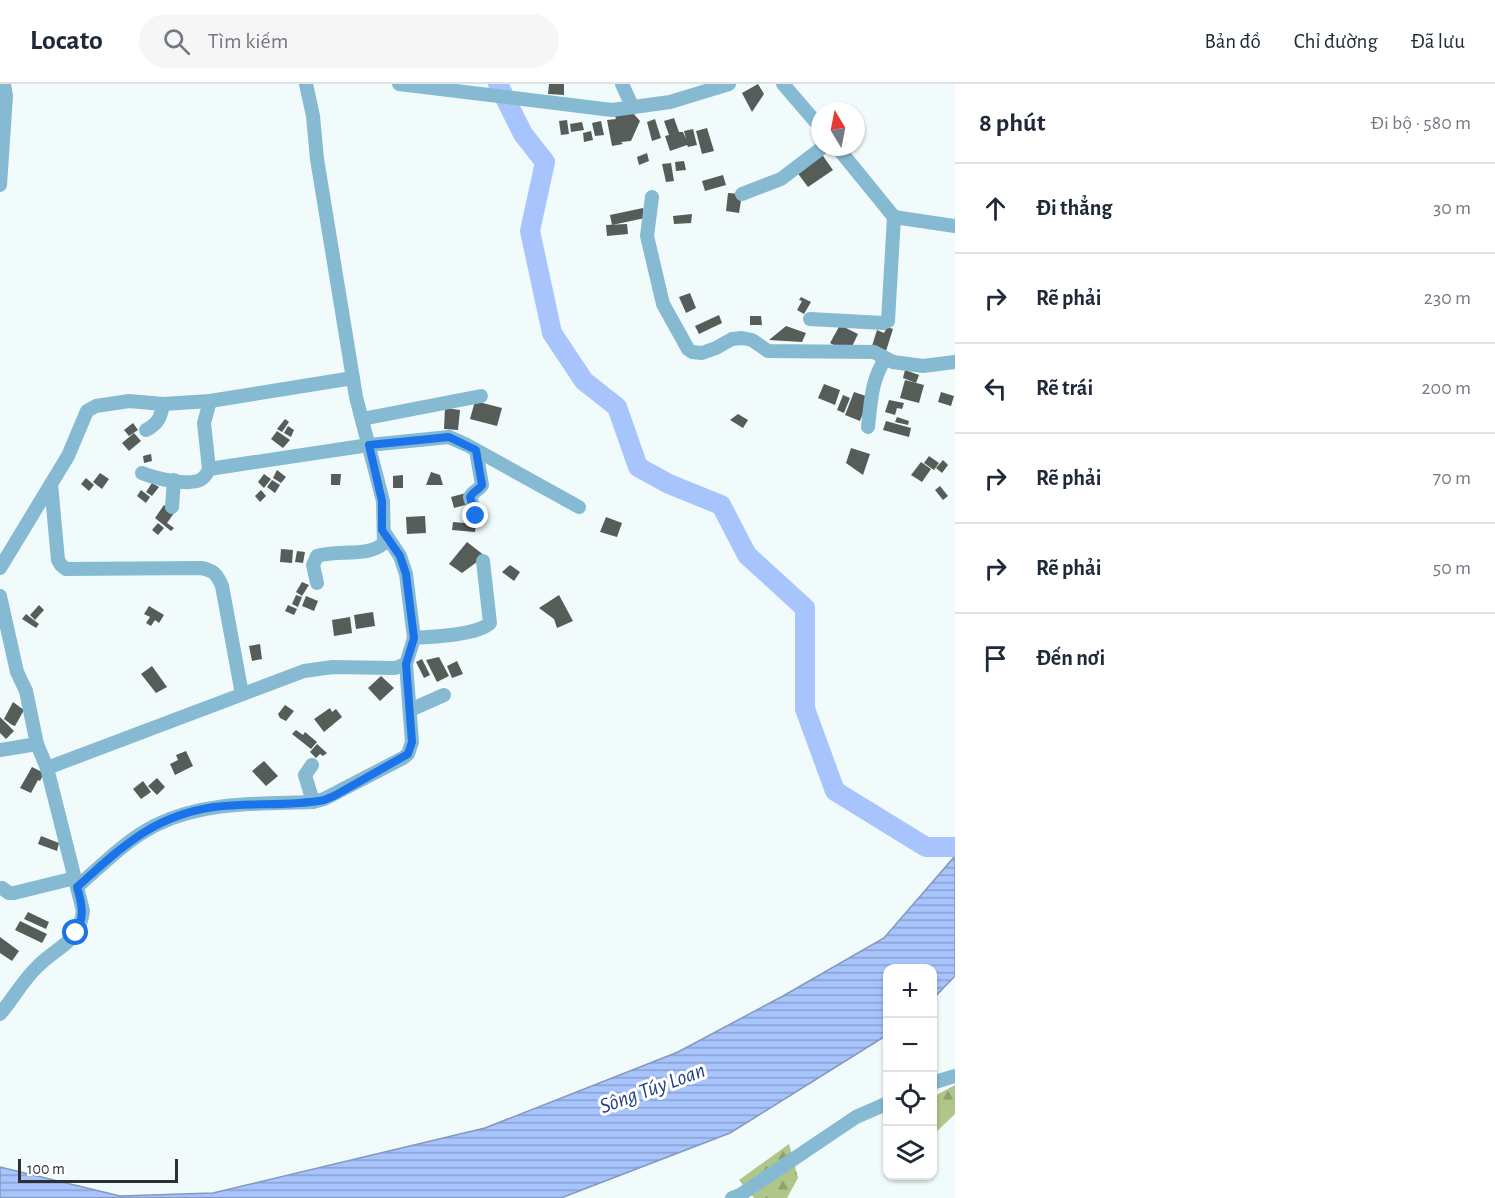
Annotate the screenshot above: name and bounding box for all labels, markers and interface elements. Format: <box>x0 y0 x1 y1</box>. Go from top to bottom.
search box <box>139 14 559 68</box>
icon: search <box>160 25 193 58</box>
text: Locato <box>30 27 103 55</box>
text: Tìm kiếm <box>208 30 288 52</box>
text: Bản đồ <box>1204 31 1261 52</box>
text: Chỉ đường <box>1294 31 1378 52</box>
text: Đã lưu <box>1411 31 1465 52</box>
north arrow <box>811 102 865 156</box>
text: 8 phút <box>979 110 1045 136</box>
text: Đi bộ · 580 m <box>1371 113 1471 133</box>
icon: ahead <box>979 192 1012 225</box>
text: Đi thẳng <box>1036 197 1112 219</box>
text: 30 m <box>1433 198 1471 218</box>
icon: right <box>979 282 1012 315</box>
text: Rẽ phải <box>1036 287 1101 309</box>
text: 230 m <box>1424 288 1471 308</box>
icon: left <box>979 372 1012 405</box>
text: Rẽ trái <box>1036 377 1093 399</box>
text: 200 m <box>1421 378 1471 398</box>
icon: right <box>979 462 1012 495</box>
text: Rẽ phải <box>1036 467 1101 489</box>
text: 70 m <box>1433 468 1471 488</box>
route end <box>462 502 488 528</box>
icon: right <box>979 552 1012 585</box>
text: Rẽ phải <box>1036 557 1101 579</box>
text: 50 m <box>1433 558 1471 578</box>
icon: arrive <box>979 642 1012 675</box>
text: Đến nơi <box>1036 647 1105 669</box>
route start <box>62 919 88 945</box>
map controls <box>883 964 937 1180</box>
button: + <box>883 964 937 1018</box>
button: − <box>883 1018 937 1072</box>
water label: Sông Túy Loan <box>597 1059 708 1117</box>
button: locate <box>883 1072 937 1126</box>
button: layers <box>883 1126 937 1180</box>
scale bar <box>18 1156 178 1184</box>
text: 100 m <box>27 1161 65 1177</box>

